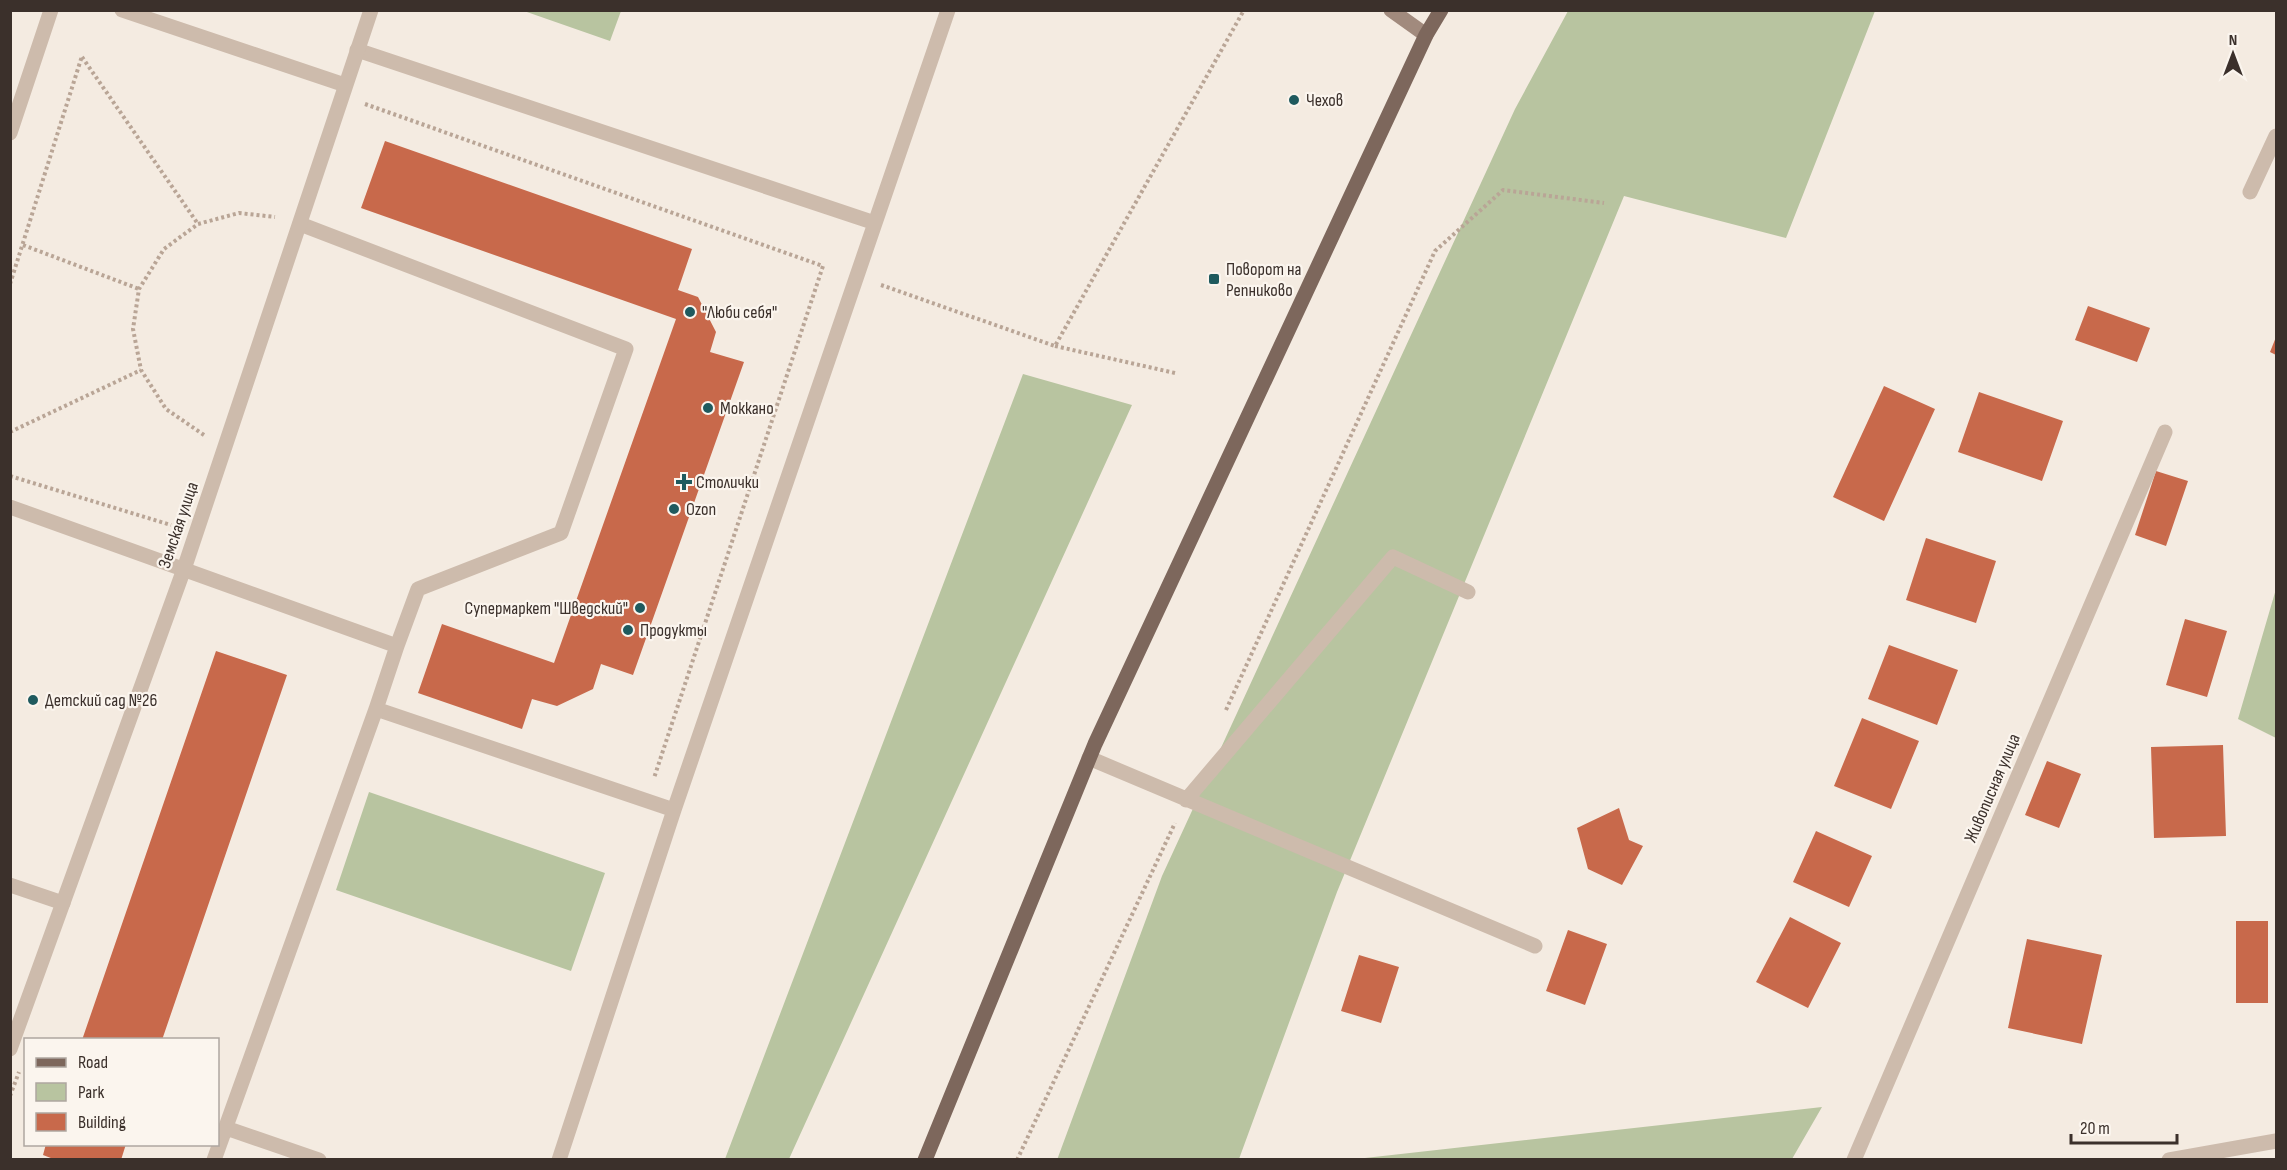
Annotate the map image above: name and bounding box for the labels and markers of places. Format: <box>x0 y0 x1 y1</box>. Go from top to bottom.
place label: Чехов <box>1306 90 1343 111</box>
marker: Чехов <box>1287 93 1301 107</box>
place label: Поворот на Репниково <box>1226 259 1301 301</box>
marker: Поворот на Репниково <box>1207 272 1221 286</box>
place label: "Люби себя" <box>702 302 777 323</box>
marker: "Люби себя" <box>683 305 697 319</box>
place label: Моккано <box>720 398 774 419</box>
marker: Моккано <box>701 401 715 415</box>
place label: Столички <box>696 472 759 493</box>
marker: Столички <box>677 475 691 489</box>
place label: Ozon <box>686 499 716 520</box>
marker: Ozon <box>667 502 681 516</box>
place label: Супермаркет "Шведский" <box>464 598 628 619</box>
marker: Супермаркет "Шведский" <box>633 601 647 615</box>
place label: Продукты <box>640 620 707 641</box>
marker: Продукты <box>621 623 635 637</box>
place label: Детский сад №26 <box>45 690 158 711</box>
marker: Детский сад №26 <box>26 693 40 707</box>

